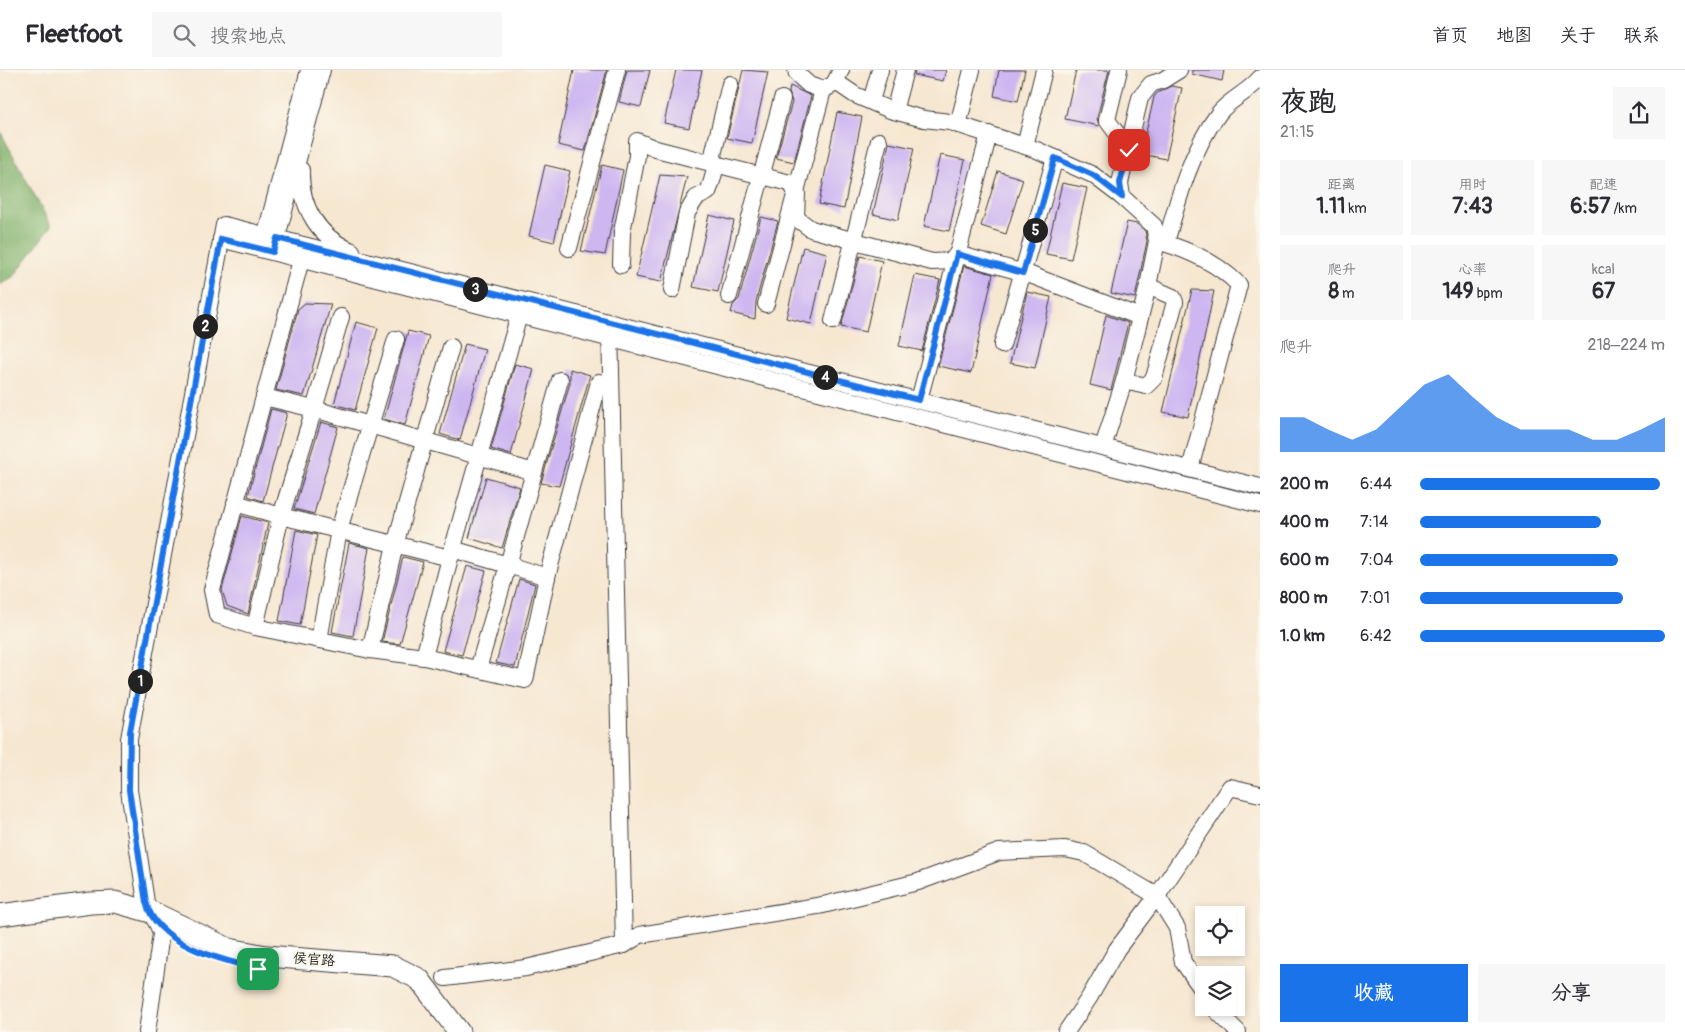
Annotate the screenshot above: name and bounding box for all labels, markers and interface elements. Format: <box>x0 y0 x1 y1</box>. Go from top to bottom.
search box <box>152 12 502 57</box>
text: Fleetfoot <box>25 20 122 49</box>
icon: search <box>170 21 198 49</box>
text: 搜索地点 <box>210 24 286 48</box>
text: 首页 <box>1432 24 1468 47</box>
text: 地图 <box>1496 24 1532 47</box>
text: 关于 <box>1560 24 1596 47</box>
text: 联系 <box>1624 24 1660 47</box>
text: 夜跑 <box>1280 85 1336 120</box>
button: share <box>1613 87 1665 139</box>
text: 21:15 <box>1280 122 1314 142</box>
pin <box>1108 129 1150 171</box>
icon: check <box>1115 136 1143 164</box>
text: 距离 <box>1328 176 1356 193</box>
text: 用时 <box>1459 176 1487 193</box>
text: 配速 <box>1590 176 1618 193</box>
text: 1.11 <box>1316 193 1345 220</box>
text: 7:43 <box>1452 193 1493 220</box>
text: 6:57 <box>1570 193 1610 220</box>
text: km <box>1345 200 1367 217</box>
text: /km <box>1610 200 1637 217</box>
pin: 5 <box>1022 218 1048 242</box>
text: 5 <box>1032 222 1039 239</box>
text: 爬升 <box>1328 261 1356 278</box>
text: 心率 <box>1459 261 1487 278</box>
text: kcal <box>1592 261 1615 278</box>
pin: 3 <box>462 276 488 302</box>
text: 8 <box>1328 278 1339 305</box>
text: 149 <box>1442 278 1474 305</box>
text: 67 <box>1592 278 1615 305</box>
text: 3 <box>472 281 479 298</box>
text: m <box>1339 285 1355 302</box>
text: bpm <box>1474 285 1503 302</box>
pin: 2 <box>192 314 218 338</box>
text: 2 <box>202 318 209 335</box>
text: 218–224 m <box>1587 335 1665 355</box>
text: 爬升 <box>1280 337 1312 357</box>
pin: 4 <box>812 364 838 390</box>
text: 4 <box>821 369 830 386</box>
text: 200 m <box>1280 474 1328 494</box>
text: 6:44 <box>1360 474 1392 494</box>
text: 400 m <box>1280 512 1329 532</box>
text: 7:14 <box>1360 512 1388 532</box>
text: 600 m <box>1280 550 1329 570</box>
text: 7:04 <box>1360 550 1393 570</box>
text: 800 m <box>1280 588 1328 608</box>
text: 7:01 <box>1360 588 1390 608</box>
text: 1.0 km <box>1280 626 1325 646</box>
text: 6:42 <box>1360 626 1392 646</box>
pin: 1 <box>128 668 152 694</box>
text: 1 <box>138 673 143 690</box>
map controls <box>1195 906 1245 1016</box>
button: locate <box>1195 906 1245 956</box>
pin <box>237 948 279 990</box>
street label: 侯官路 <box>292 950 336 969</box>
icon: arrive <box>244 955 272 983</box>
button: 收藏 <box>1280 964 1468 1022</box>
button: 分享 <box>1478 964 1665 1022</box>
button: layers <box>1195 966 1245 1016</box>

